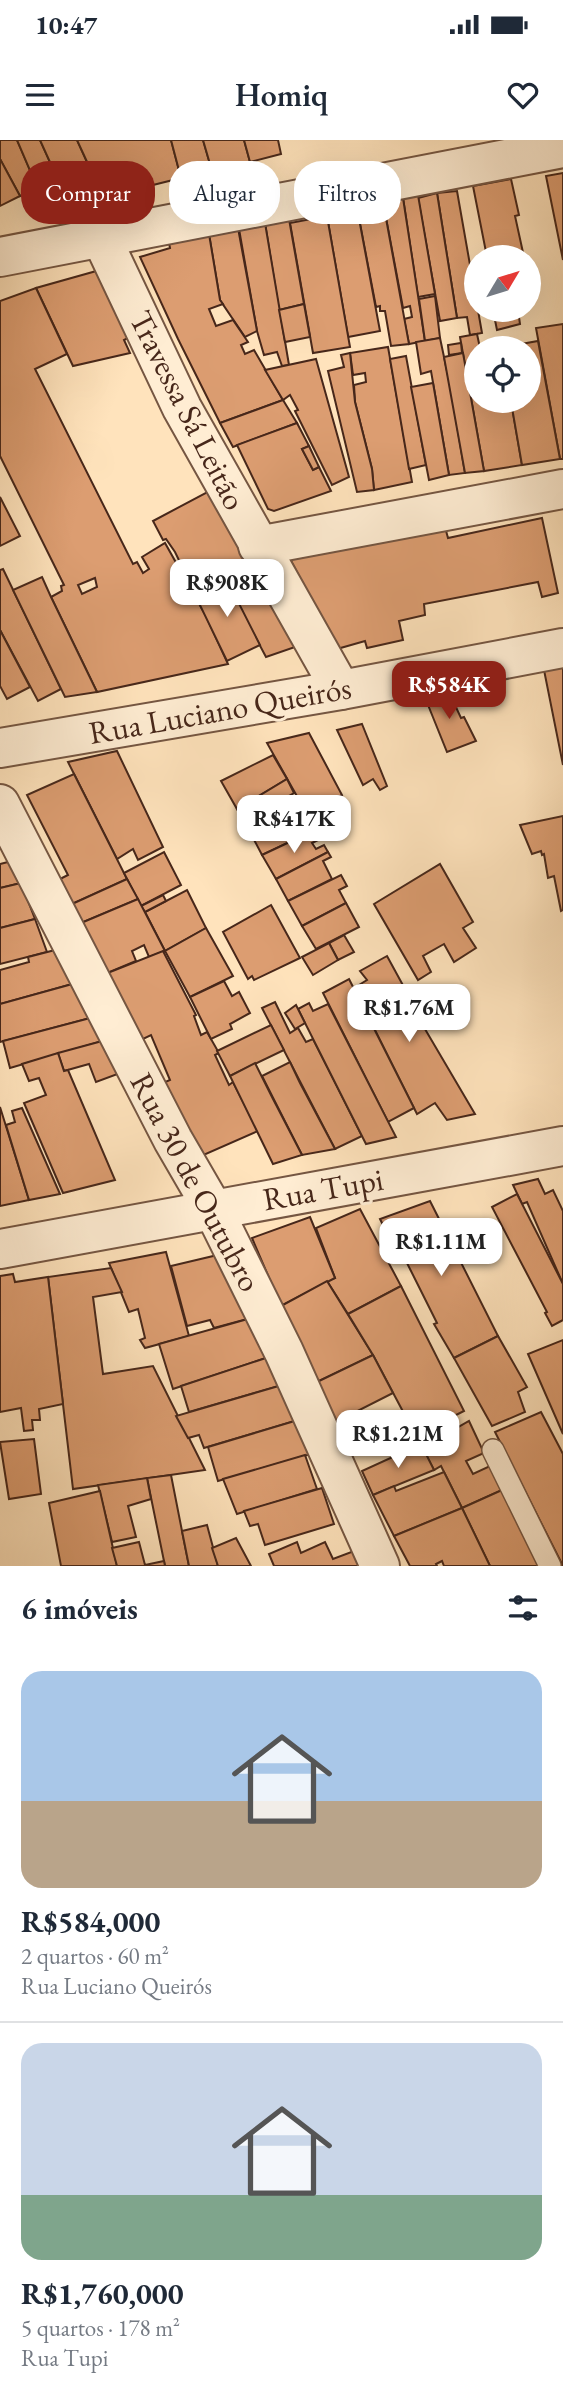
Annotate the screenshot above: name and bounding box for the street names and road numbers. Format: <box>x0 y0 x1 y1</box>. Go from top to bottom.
street label: Travessa Sá Leitão <box>120 303 256 517</box>
street label: Rua Luciano Queirós <box>86 666 354 754</box>
street label: Rua 30 de Outubro <box>121 1065 271 1299</box>
street label: Rua Tupi <box>259 1158 387 1220</box>

